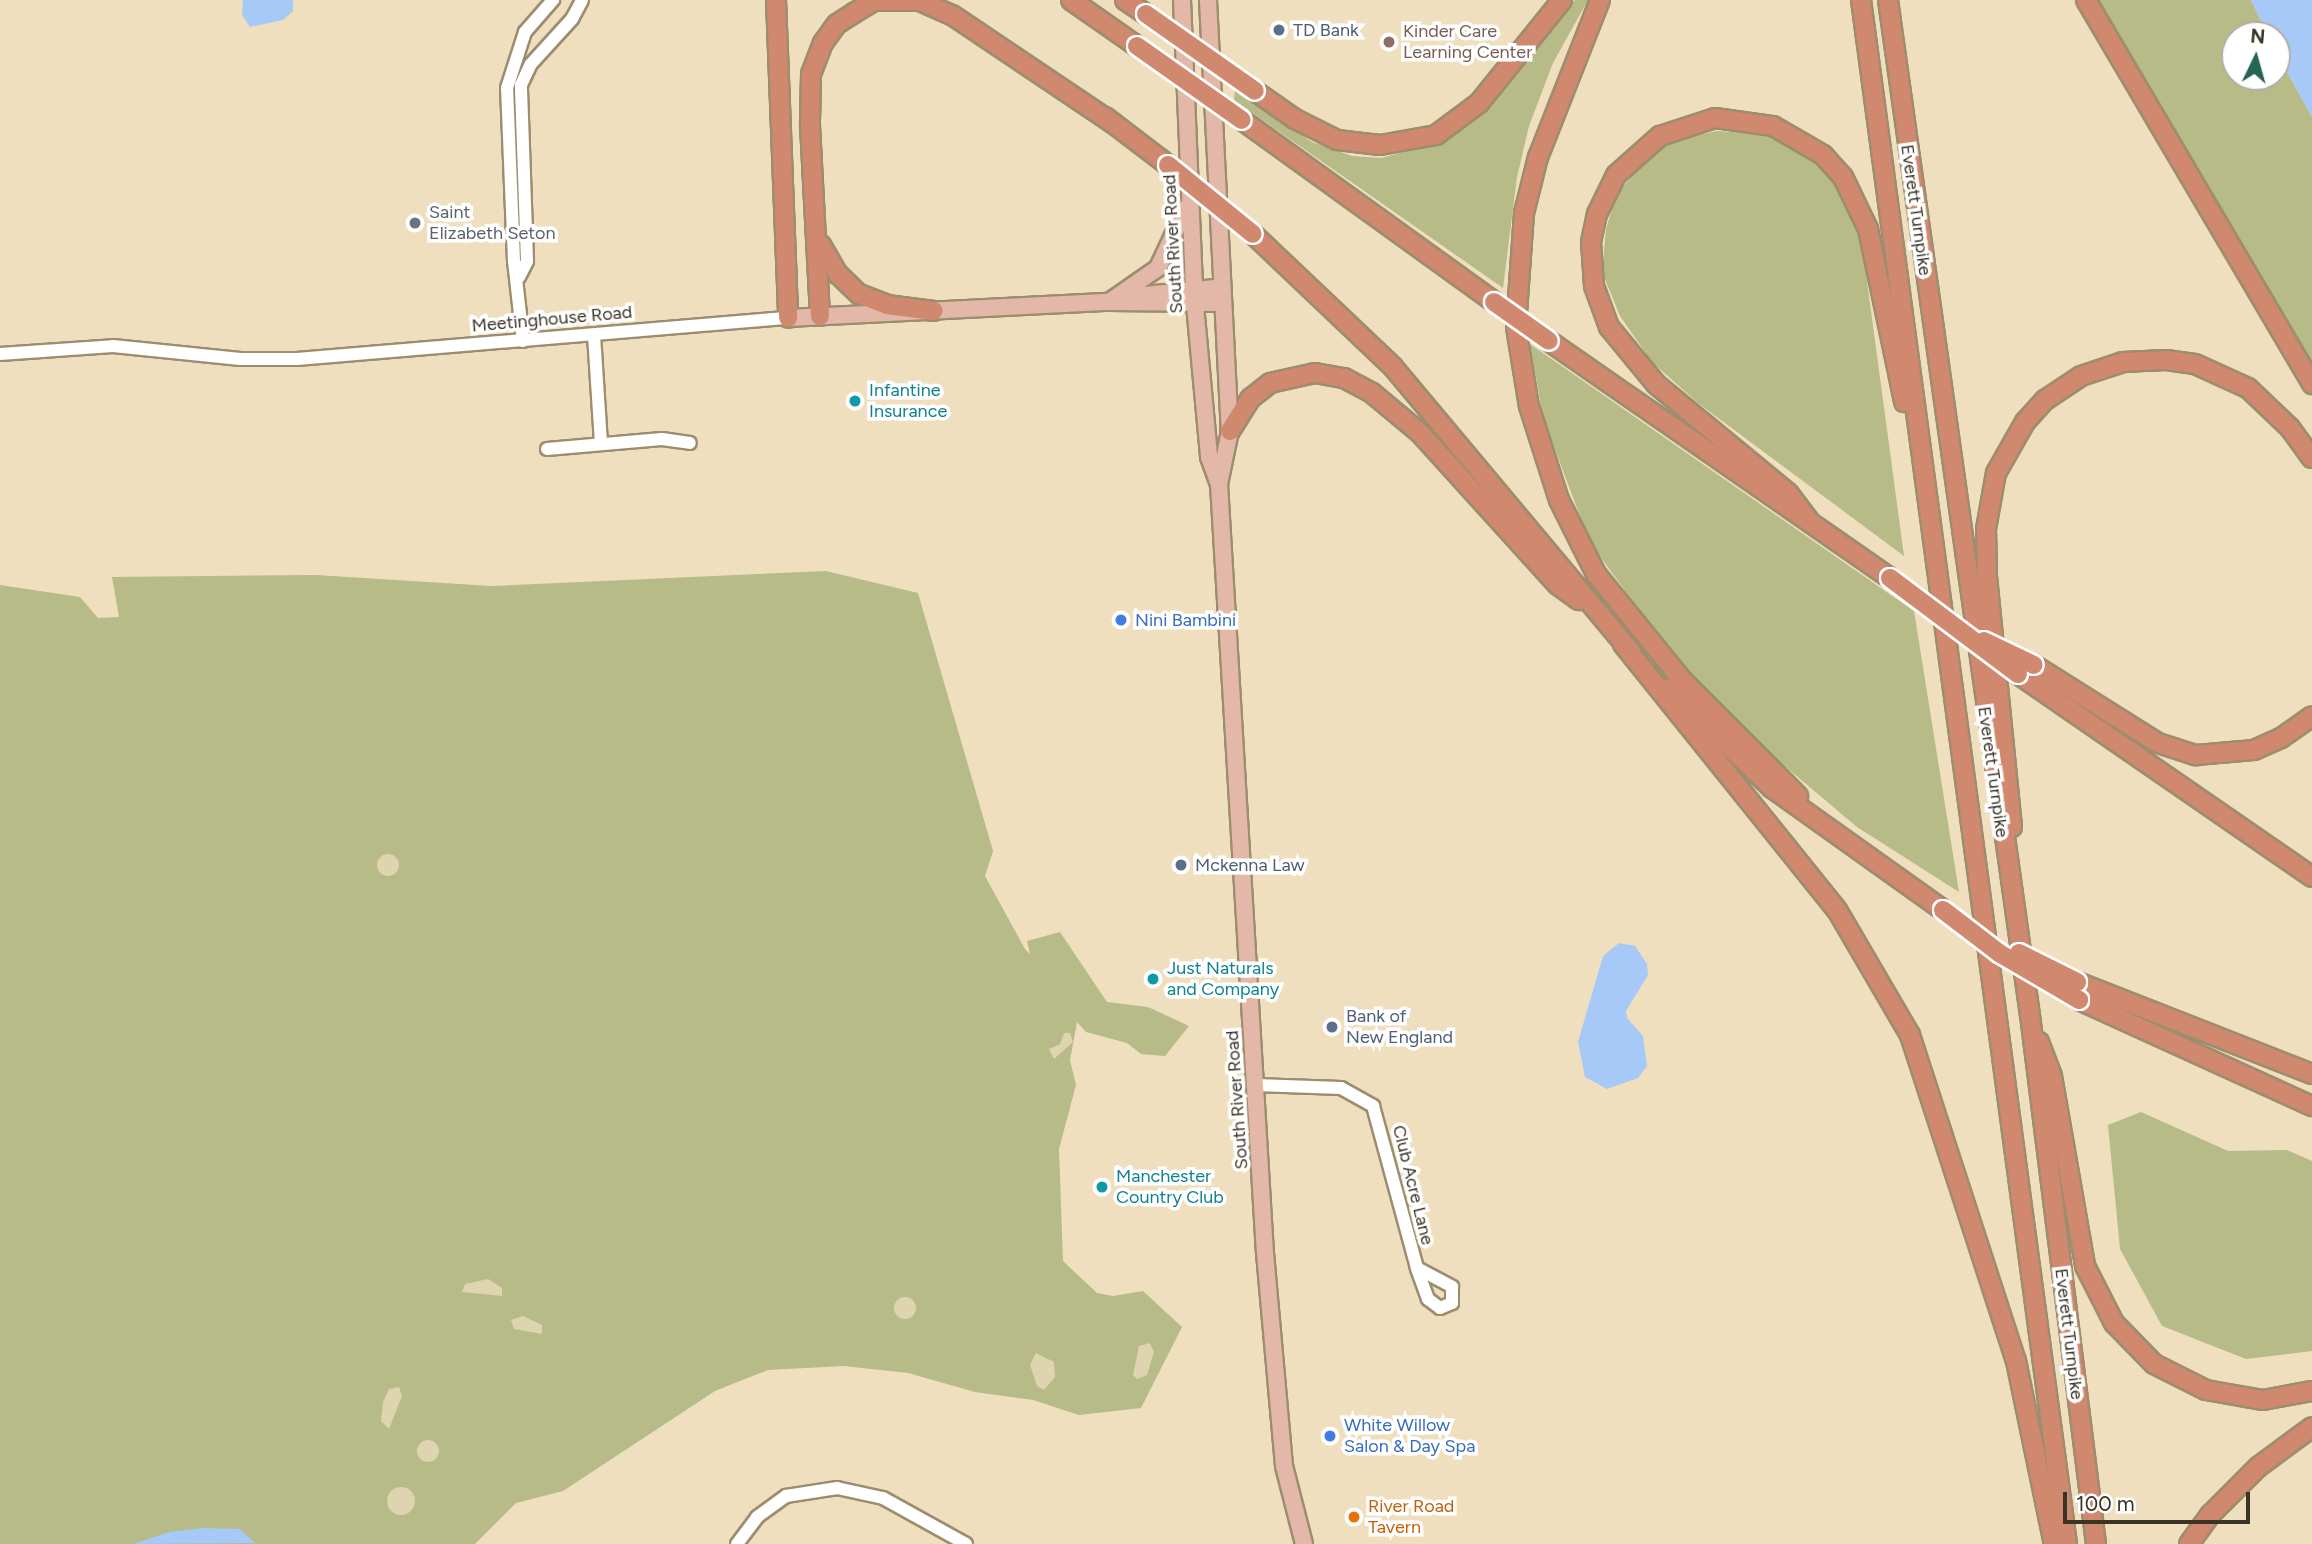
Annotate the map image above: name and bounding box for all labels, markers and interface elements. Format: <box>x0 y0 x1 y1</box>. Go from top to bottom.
place label: TD Bank <box>1293 19 1359 41</box>
place label: Kinder Care Learning Center <box>1403 21 1532 64</box>
north arrow <box>2221 21 2291 91</box>
marker: TD Bank <box>1271 22 1287 38</box>
text: N <box>2249 24 2266 49</box>
marker: Kinder Care Learning Center <box>1381 34 1397 50</box>
street label: Everett Turnpike <box>1896 143 1936 277</box>
street label: South River Road <box>1159 174 1187 314</box>
place label: Saint Elizabeth Seton <box>429 202 556 244</box>
marker: Saint Elizabeth Seton <box>407 215 423 231</box>
street label: Meetinghouse Road <box>471 301 633 337</box>
place label: Infantine Insurance <box>869 380 947 422</box>
marker: Infantine Insurance <box>847 393 863 409</box>
place label: Nini Bambini <box>1135 609 1236 631</box>
marker: Nini Bambini <box>1113 612 1129 628</box>
street label: Everett Turnpike <box>1973 705 2013 839</box>
place label: Mckenna Law <box>1195 854 1305 876</box>
marker: Mckenna Law <box>1173 857 1189 873</box>
place label: Just Naturals and Company <box>1167 958 1279 1000</box>
marker: Just Naturals and Company <box>1145 971 1161 987</box>
place label: Bank of New England <box>1346 1006 1453 1048</box>
marker: Bank of New England <box>1324 1019 1340 1035</box>
street label: South River Road <box>1221 1030 1253 1170</box>
street label: Club Acre Lane <box>1388 1123 1438 1247</box>
place label: Manchester Country Club <box>1116 1166 1224 1208</box>
marker: Manchester Country Club <box>1094 1179 1110 1195</box>
street label: Everett Turnpike <box>2050 1267 2088 1401</box>
place label: White Willow Salon & Day Spa <box>1344 1415 1475 1458</box>
marker: White Willow Salon & Day Spa <box>1322 1428 1338 1444</box>
scale bar <box>2067 1478 2254 1522</box>
text: 100 m <box>2076 1491 2135 1516</box>
place label: River Road Tavern <box>1368 1496 1454 1538</box>
marker: River Road Tavern <box>1346 1509 1362 1525</box>

